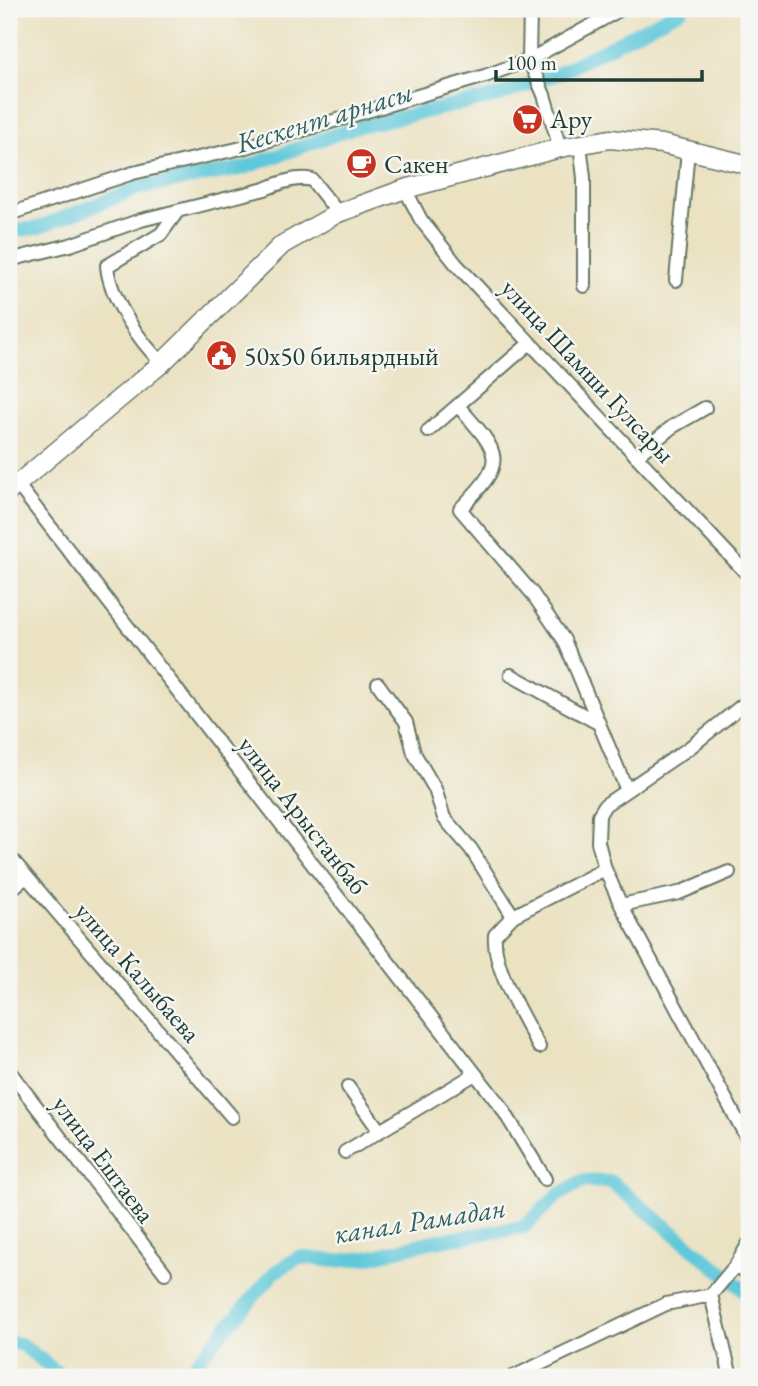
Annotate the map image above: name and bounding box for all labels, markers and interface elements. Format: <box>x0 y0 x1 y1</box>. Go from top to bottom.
scale bar <box>496 38 702 82</box>
text: 100 m <box>506 49 557 76</box>
water label: Кескент арнасы <box>230 73 417 161</box>
supermarket icon: Ару <box>510 102 544 136</box>
place label: Ару <box>549 102 593 136</box>
cafe icon: Сакен <box>344 147 378 181</box>
place label: Сакен <box>384 147 448 181</box>
street label: улица Шамши Гулсары <box>494 272 682 470</box>
public building icon: 50х50 бильярдный <box>204 339 238 373</box>
place label: 50х50 бильярдный <box>244 339 439 373</box>
street label: улица Арыстанбаб <box>230 729 376 901</box>
street label: улица Калыбаева <box>68 895 209 1050</box>
street label: улица Ештаева <box>45 1088 163 1230</box>
water label: канал Рамадан <box>331 1189 509 1251</box>

